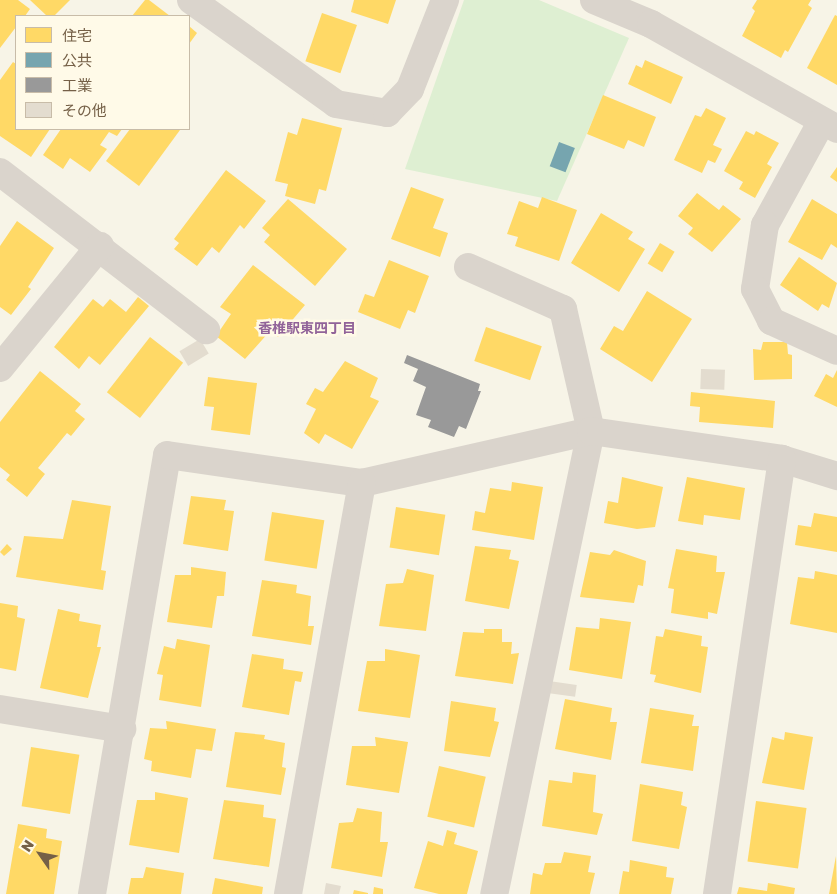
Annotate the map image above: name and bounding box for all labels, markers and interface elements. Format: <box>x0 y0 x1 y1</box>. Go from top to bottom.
legend <box>15 15 190 130</box>
text: 住宅 <box>62 26 92 44</box>
text: 公共 <box>62 51 92 69</box>
text: 工業 <box>62 76 92 94</box>
text: その他 <box>62 101 107 119</box>
district label: 香椎駅東四丁目 <box>258 320 356 336</box>
north arrow <box>15 829 65 879</box>
text: N <box>17 836 37 855</box>

